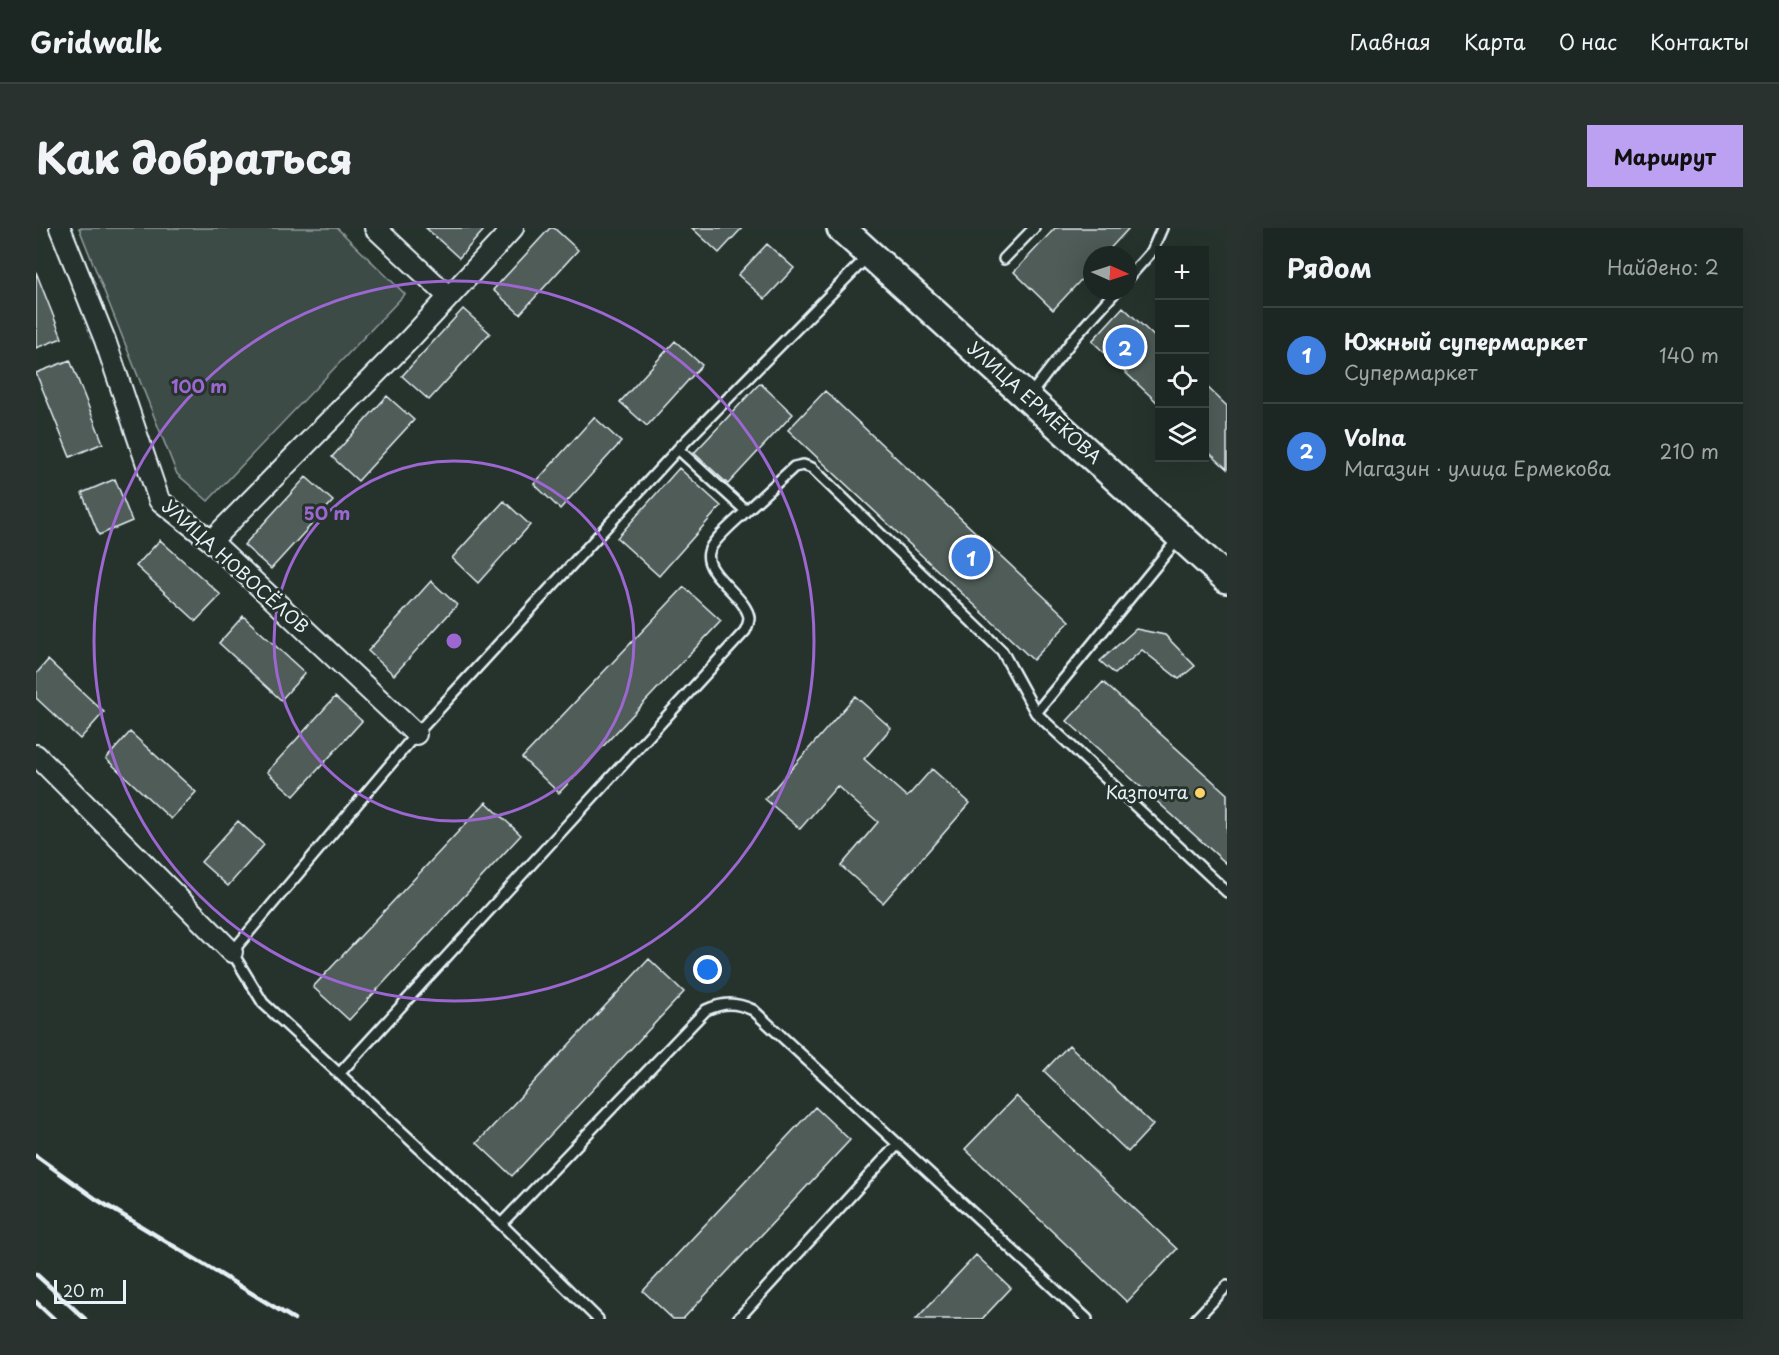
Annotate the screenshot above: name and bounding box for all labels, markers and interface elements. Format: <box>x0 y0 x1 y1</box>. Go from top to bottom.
text: Gridwalk <box>30 20 162 63</box>
text: Главная <box>1350 25 1431 57</box>
text: Карта <box>1464 25 1526 57</box>
text: О нас <box>1559 25 1617 57</box>
text: Контакты <box>1650 25 1749 57</box>
text: Как добраться <box>36 125 353 188</box>
button: Маршрут <box>1587 125 1743 187</box>
north arrow <box>1083 246 1137 300</box>
map controls <box>1155 246 1209 462</box>
button: + <box>1155 246 1209 300</box>
text: Рядом <box>1287 248 1372 287</box>
text: Найдено: 2 <box>1607 252 1719 282</box>
button: − <box>1155 300 1209 354</box>
pin: 2 <box>1106 324 1144 370</box>
text: Южный супермаркет <box>1344 324 1587 357</box>
street label: УЛИЦА ЕРМЕКОВА <box>962 334 1108 469</box>
text: 1 <box>1302 340 1311 370</box>
text: 140 m <box>1659 340 1719 370</box>
button: locate <box>1155 354 1209 408</box>
text: Супермаркет <box>1344 357 1477 387</box>
text: 100 m <box>171 372 227 399</box>
button: layers <box>1155 408 1209 462</box>
text: Volna <box>1344 420 1406 453</box>
text: 2 <box>1299 436 1314 466</box>
text: 210 m <box>1660 436 1719 466</box>
text: Магазин · улица Ермекова <box>1344 453 1611 483</box>
street label: УЛИЦА НОВОСЁЛОВ <box>157 493 315 639</box>
text: 50 m <box>304 499 350 526</box>
pin: 1 <box>952 534 990 580</box>
centre of rings <box>444 631 464 651</box>
place label: Казпочта <box>1105 778 1189 805</box>
marker: Казпочта <box>1193 786 1207 800</box>
your location <box>693 955 722 984</box>
scale bar <box>54 1277 126 1304</box>
text: 20 m <box>63 1278 104 1302</box>

